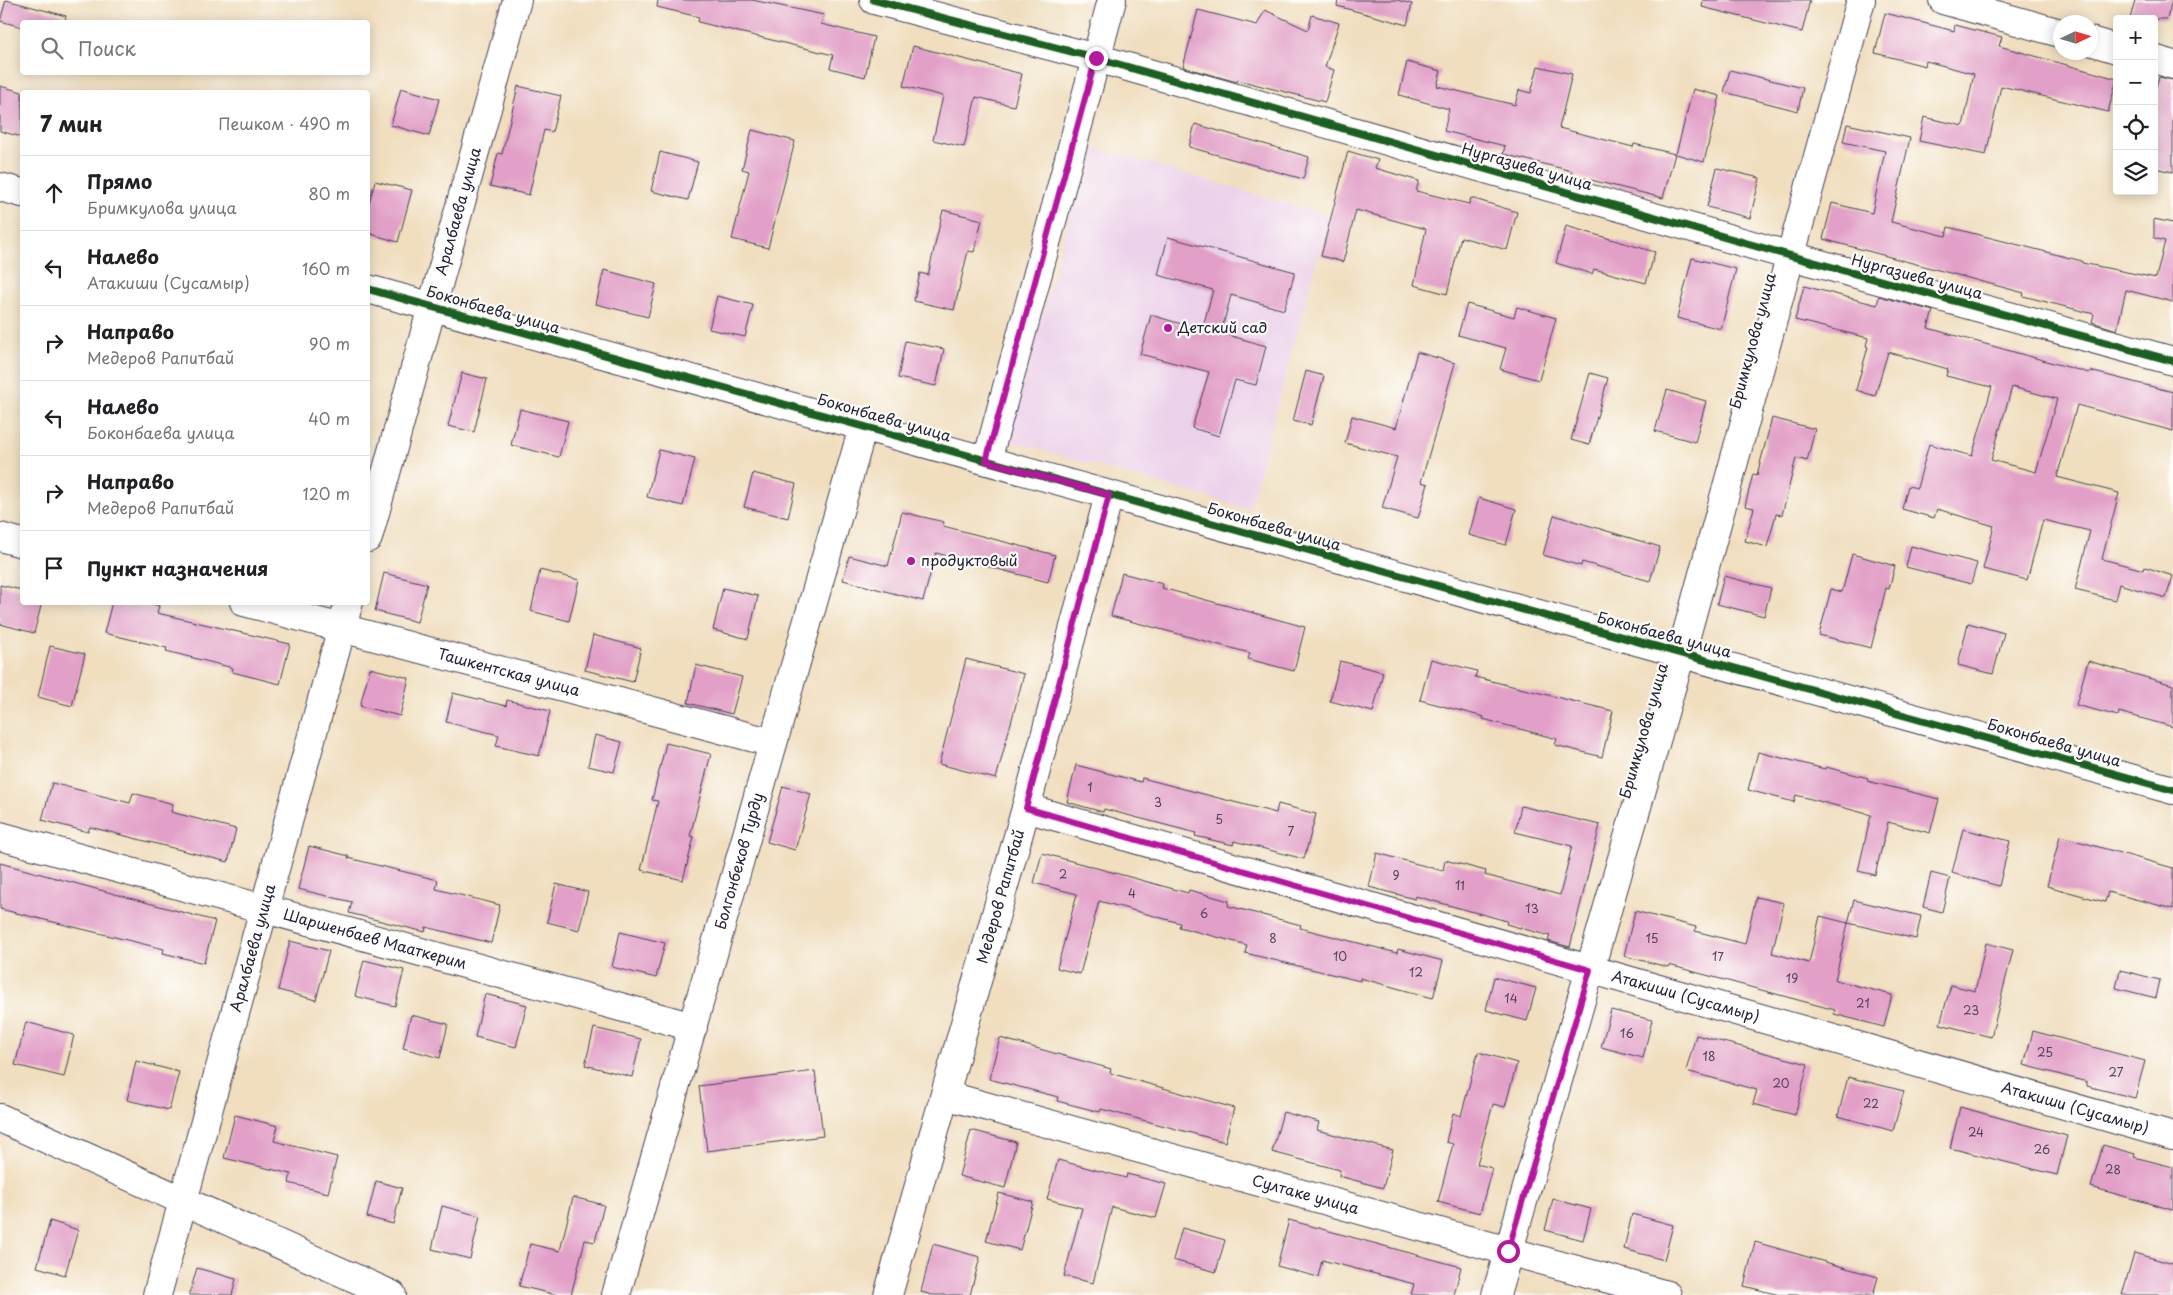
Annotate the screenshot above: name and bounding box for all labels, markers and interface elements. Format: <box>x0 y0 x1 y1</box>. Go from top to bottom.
north arrow <box>2053 15 2098 60</box>
map controls <box>2113 15 2158 195</box>
button: + <box>2113 15 2158 60</box>
search box <box>20 20 370 75</box>
icon: search <box>38 34 66 62</box>
text: Поиск <box>78 34 136 62</box>
route end <box>1085 47 1108 70</box>
button: − <box>2113 60 2158 105</box>
button: locate <box>2113 105 2158 150</box>
text: 7 мин <box>40 107 103 139</box>
text: Пешком · 490 m <box>218 111 350 135</box>
street label: Нургазиева улица <box>1459 136 1596 195</box>
street label: Аралбаева улица <box>428 144 486 278</box>
button: layers <box>2113 150 2158 195</box>
text: Прямо <box>87 167 152 195</box>
icon: ahead <box>40 179 68 207</box>
text: 80 m <box>308 181 350 205</box>
text: Бримкулова улица <box>87 195 237 219</box>
text: Налево <box>87 242 159 270</box>
street label: Нургазиева улица <box>1849 247 1986 304</box>
icon: left <box>40 254 68 282</box>
text: 160 m <box>302 256 350 280</box>
street label: Бримкулова улица <box>1722 269 1781 411</box>
text: Атакиши (Сусамыр) <box>87 270 250 294</box>
street label: Боконбаева улица <box>424 278 564 339</box>
place label: Детский сад <box>1177 315 1267 338</box>
text: Направо <box>87 317 174 345</box>
marker: Детский сад <box>1162 322 1174 334</box>
icon: right <box>40 329 68 357</box>
text: 90 m <box>309 331 350 355</box>
text: Медеров Рапитбай <box>87 345 234 369</box>
street label: Боконбаева улица <box>815 386 955 447</box>
text: Налево <box>87 392 159 420</box>
icon: left <box>40 404 68 432</box>
text: 40 m <box>308 406 350 430</box>
text: Боконбаева улица <box>87 420 235 444</box>
text: Направо <box>87 467 174 495</box>
icon: right <box>40 479 68 507</box>
text: 120 m <box>303 481 350 505</box>
text: Медеров Рапитбай <box>87 495 234 519</box>
street label: Боконбаева улица <box>1205 495 1345 556</box>
place label: продуктовый <box>921 548 1018 571</box>
icon: arrive <box>40 554 68 582</box>
text: Пункт назначения <box>87 554 268 582</box>
marker: продуктовый <box>905 555 917 567</box>
street label: Боконбаева улица <box>1595 605 1735 663</box>
street label: Ташкентская улица <box>436 641 583 701</box>
street label: Бримкулова улица <box>1612 659 1673 801</box>
street label: Боконбаева улица <box>1985 711 2125 772</box>
house number: 1 <box>1087 778 1093 796</box>
street label: Болгонбеков Турду <box>708 790 768 932</box>
house number: 3 <box>1154 793 1162 811</box>
house number: 5 <box>1215 810 1223 828</box>
house number: 7 <box>1288 822 1295 840</box>
street label: Медеров Рапитбай <box>970 827 1029 966</box>
house number: 2 <box>1059 865 1067 883</box>
house number: 9 <box>1392 866 1400 884</box>
house number: 11 <box>1455 876 1465 894</box>
street label: Аралбаева улица <box>223 880 281 1014</box>
house number: 4 <box>1128 884 1136 902</box>
house number: 13 <box>1525 899 1539 917</box>
street label: Шаршенбаев Мааткерим <box>281 902 470 974</box>
house number: 6 <box>1200 904 1208 922</box>
house number: 8 <box>1269 929 1277 947</box>
house number: 15 <box>1645 929 1659 947</box>
house number: 10 <box>1333 947 1347 965</box>
house number: 17 <box>1712 947 1724 965</box>
house number: 12 <box>1409 963 1423 981</box>
street label: Атакиши (Сусамыр) <box>1609 963 1763 1027</box>
house number: 19 <box>1786 969 1798 987</box>
house number: 14 <box>1504 989 1518 1007</box>
house number: 21 <box>1856 994 1870 1012</box>
house number: 23 <box>1963 1001 1979 1019</box>
house number: 16 <box>1620 1024 1634 1042</box>
house number: 25 <box>2037 1043 2053 1061</box>
house number: 18 <box>1703 1047 1715 1065</box>
house number: 27 <box>2109 1063 2124 1081</box>
house number: 20 <box>1772 1074 1790 1092</box>
street label: Атакиши (Сусамыр) <box>1999 1074 2152 1139</box>
house number: 22 <box>1863 1094 1879 1112</box>
house number: 24 <box>1968 1123 1984 1141</box>
house number: 26 <box>2034 1140 2050 1158</box>
house number: 28 <box>2105 1160 2121 1178</box>
street label: Султаке улица <box>1250 1168 1362 1219</box>
route start <box>1497 1240 1520 1263</box>

